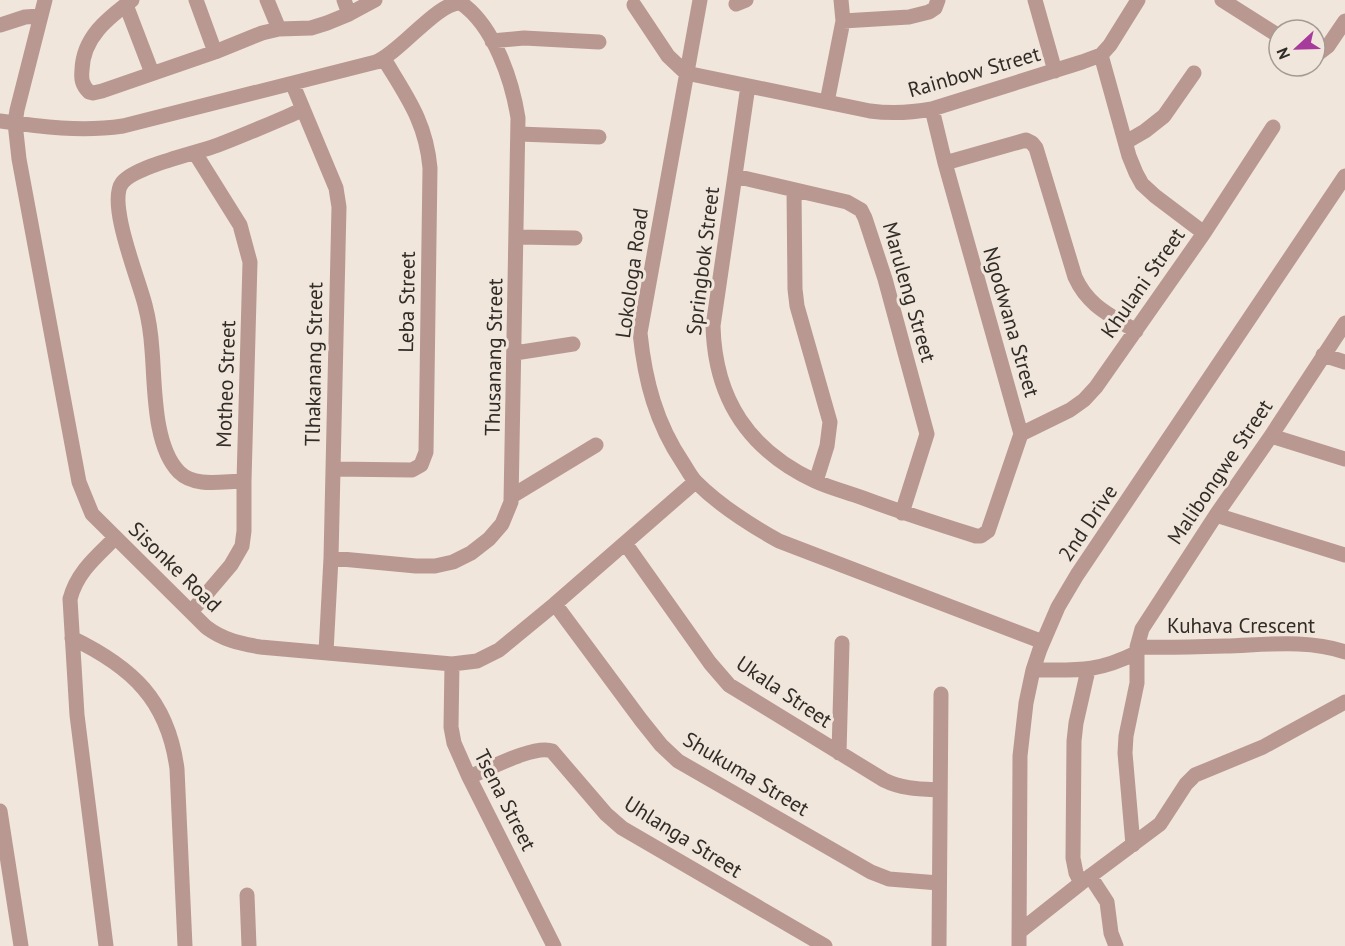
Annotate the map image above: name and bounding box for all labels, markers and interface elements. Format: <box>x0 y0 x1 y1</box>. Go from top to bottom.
north arrow <box>1267 18 1327 78</box>
street label: Rainbow Street <box>905 40 1043 103</box>
text: N <box>1272 45 1294 62</box>
street label: Springbok Street <box>680 185 725 337</box>
street label: Lokologa Road <box>609 206 654 340</box>
street label: Maruleng Street <box>877 219 942 365</box>
street label: Khulani Street <box>1095 222 1191 343</box>
street label: Ngodwana Street <box>977 244 1046 400</box>
street label: Leba Street <box>392 251 421 353</box>
street label: Thusanang Street <box>479 278 508 436</box>
street label: Tlhakanang Street <box>299 282 328 446</box>
street label: Motheo Street <box>210 320 241 448</box>
street label: Malibongwe Street <box>1161 394 1278 549</box>
street label: 2nd Drive <box>1052 479 1123 566</box>
street label: Sisonke Road <box>123 516 227 618</box>
street label: Kuhava Crescent <box>1167 612 1315 639</box>
street label: Ukala Street <box>731 650 837 734</box>
street label: Shukuma Street <box>678 725 814 822</box>
street label: Tsena Street <box>468 745 542 855</box>
street label: Uhlanga Street <box>619 790 747 884</box>

